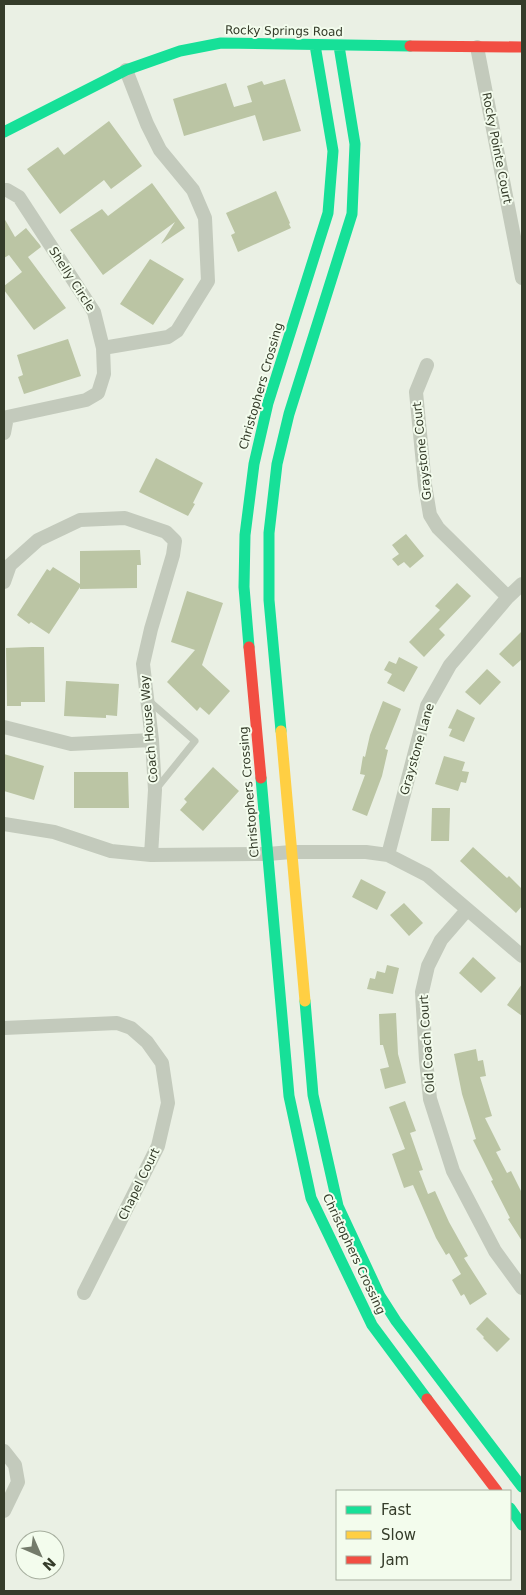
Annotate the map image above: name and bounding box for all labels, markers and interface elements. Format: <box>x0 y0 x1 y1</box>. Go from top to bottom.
street label: Rocky Springs Road <box>225 23 343 39</box>
street label: Rocky Pointe Court <box>479 91 515 205</box>
street label: Shelly Circle <box>46 244 98 314</box>
street label: Christophers Crossing <box>236 321 286 451</box>
street label: Graystone Court <box>410 401 434 501</box>
street label: Coach House Way <box>137 675 161 783</box>
street label: Graystone Lane <box>397 701 437 797</box>
street label: Christophers Crossing <box>236 726 262 858</box>
street label: Old Coach Court <box>417 994 437 1094</box>
street label: Chapel Court <box>116 1145 163 1222</box>
street label: Christophers Crossing <box>320 1191 388 1317</box>
legend <box>336 1490 511 1580</box>
text: Fast <box>381 1501 411 1519</box>
text: Slow <box>381 1526 416 1544</box>
north arrow <box>15 1530 65 1580</box>
text: Jam <box>380 1551 409 1569</box>
text: N <box>39 1554 59 1574</box>

